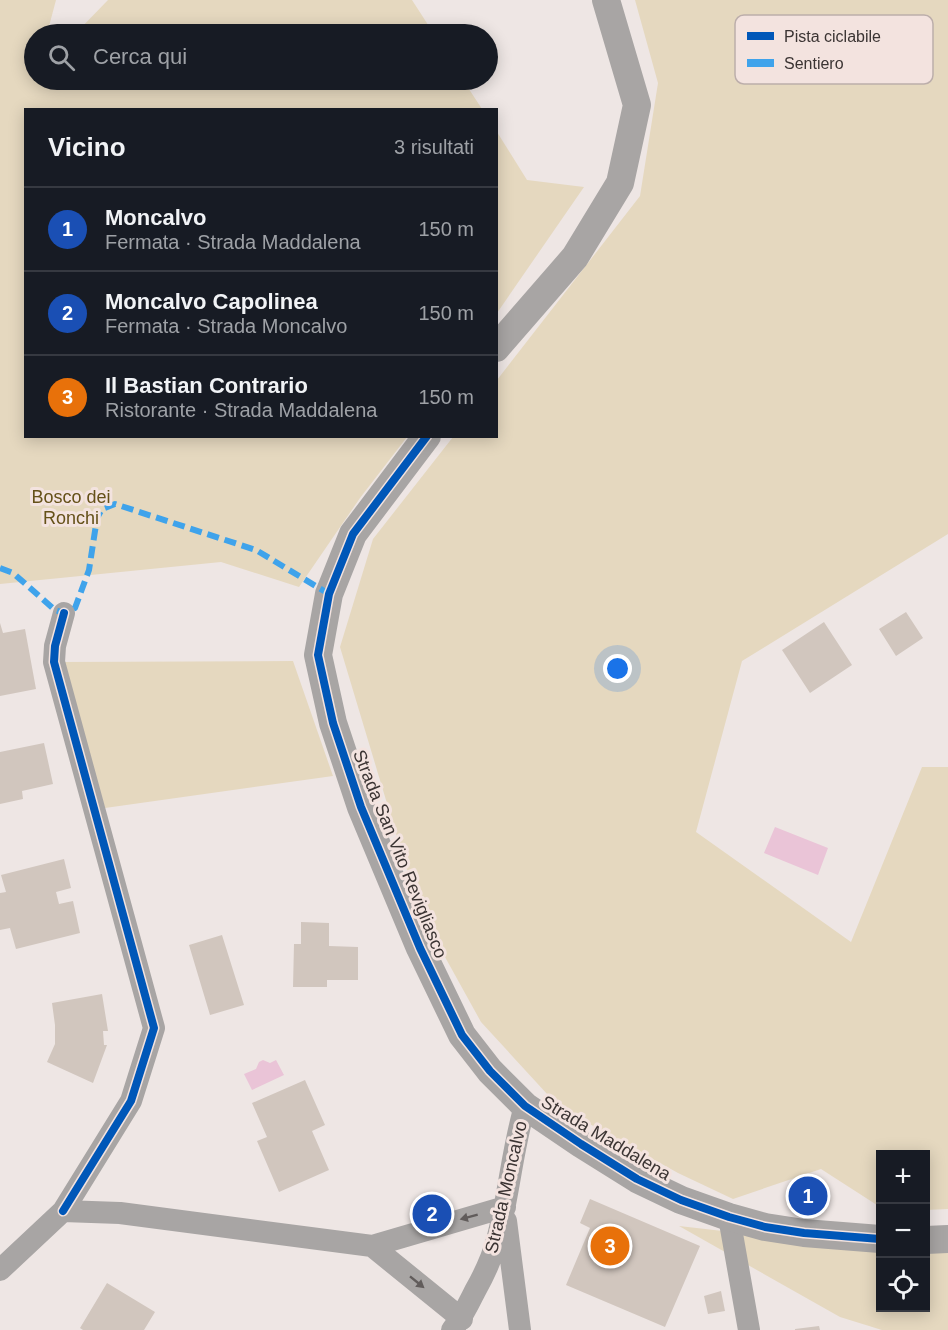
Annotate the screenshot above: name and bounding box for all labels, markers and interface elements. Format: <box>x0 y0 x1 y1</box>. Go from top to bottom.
legend <box>735 15 933 84</box>
search box <box>24 24 498 90</box>
text: Pista ciclabile <box>784 28 881 45</box>
icon: search <box>45 41 78 74</box>
text: Cerca qui <box>93 44 187 69</box>
text: Sentiero <box>784 55 844 72</box>
text: Vicino <box>48 132 126 162</box>
text: 3 risultati <box>394 136 474 158</box>
text: Moncalvo <box>105 205 206 230</box>
text: 1 <box>62 218 73 240</box>
text: 150 m <box>418 218 474 240</box>
text: Fermata · Strada Maddalena <box>105 231 361 253</box>
text: Moncalvo Capolinea <box>105 289 318 314</box>
text: 2 <box>62 302 73 324</box>
text: 150 m <box>418 302 474 324</box>
text: Fermata · Strada Moncalvo <box>105 315 347 337</box>
text: Il Bastian Contrario <box>105 373 308 398</box>
text: 3 <box>62 386 73 408</box>
text: 150 m <box>418 386 474 408</box>
text: Ristorante · Strada Maddalena <box>105 399 377 421</box>
park label: Bosco dei Ronchi <box>31 487 111 528</box>
your location <box>603 654 632 683</box>
street label: Strada San Vito Revigliasco <box>349 747 451 961</box>
street label: Strada Maddalena <box>538 1092 675 1185</box>
street label: Strada Moncalvo <box>481 1119 531 1255</box>
map controls <box>876 1150 930 1312</box>
button: + <box>876 1150 930 1204</box>
pin: 1 <box>788 1174 828 1218</box>
pin: 2 <box>412 1192 452 1236</box>
button: − <box>876 1204 930 1258</box>
one-way arrow <box>460 1213 478 1222</box>
pin: 3 <box>590 1224 630 1268</box>
button: locate <box>876 1258 930 1312</box>
one-way arrow <box>409 1276 424 1288</box>

